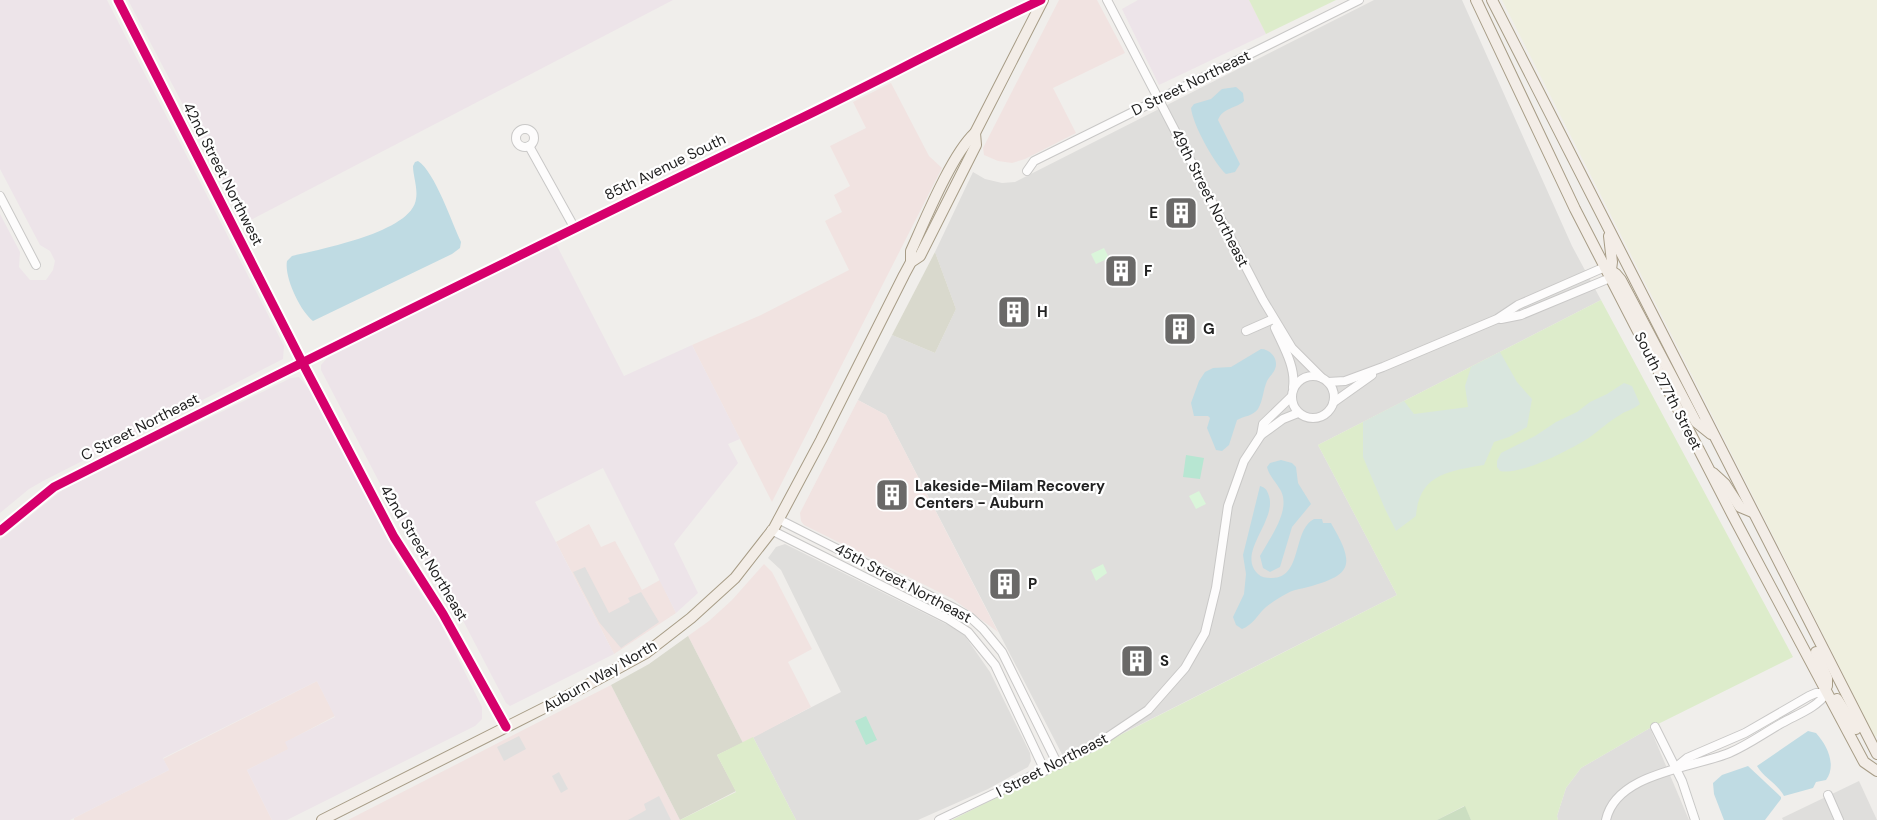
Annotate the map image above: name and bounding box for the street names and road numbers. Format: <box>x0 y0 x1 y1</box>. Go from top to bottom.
street label: D Street Northeast <box>1128 45 1254 120</box>
street label: 42nd Street Northwest <box>178 99 268 249</box>
street label: 49th Street Northeast <box>1166 125 1254 271</box>
street label: 85th Avenue South <box>601 129 729 205</box>
street label: South 277th Street <box>1630 328 1706 454</box>
street label: C Street Northeast <box>77 388 203 465</box>
street label: 42nd Street Northeast <box>375 481 473 625</box>
street label: 45th Street Northeast <box>831 538 975 628</box>
street label: Auburn Way North <box>540 635 660 717</box>
street label: I Street Northeast <box>993 728 1111 802</box>

